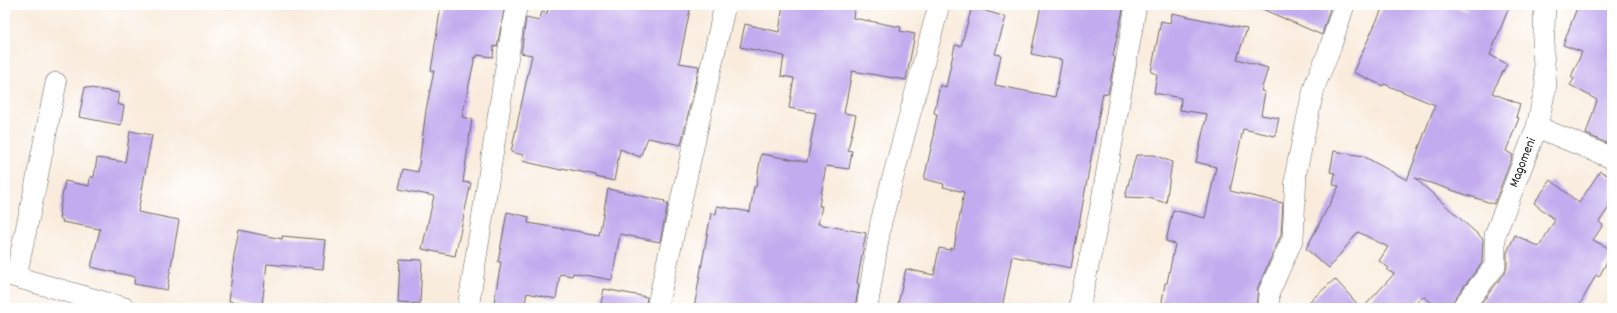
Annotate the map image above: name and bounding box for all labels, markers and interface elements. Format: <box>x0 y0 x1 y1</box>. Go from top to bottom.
street label: Magomeni <box>1504 134 1542 191</box>

